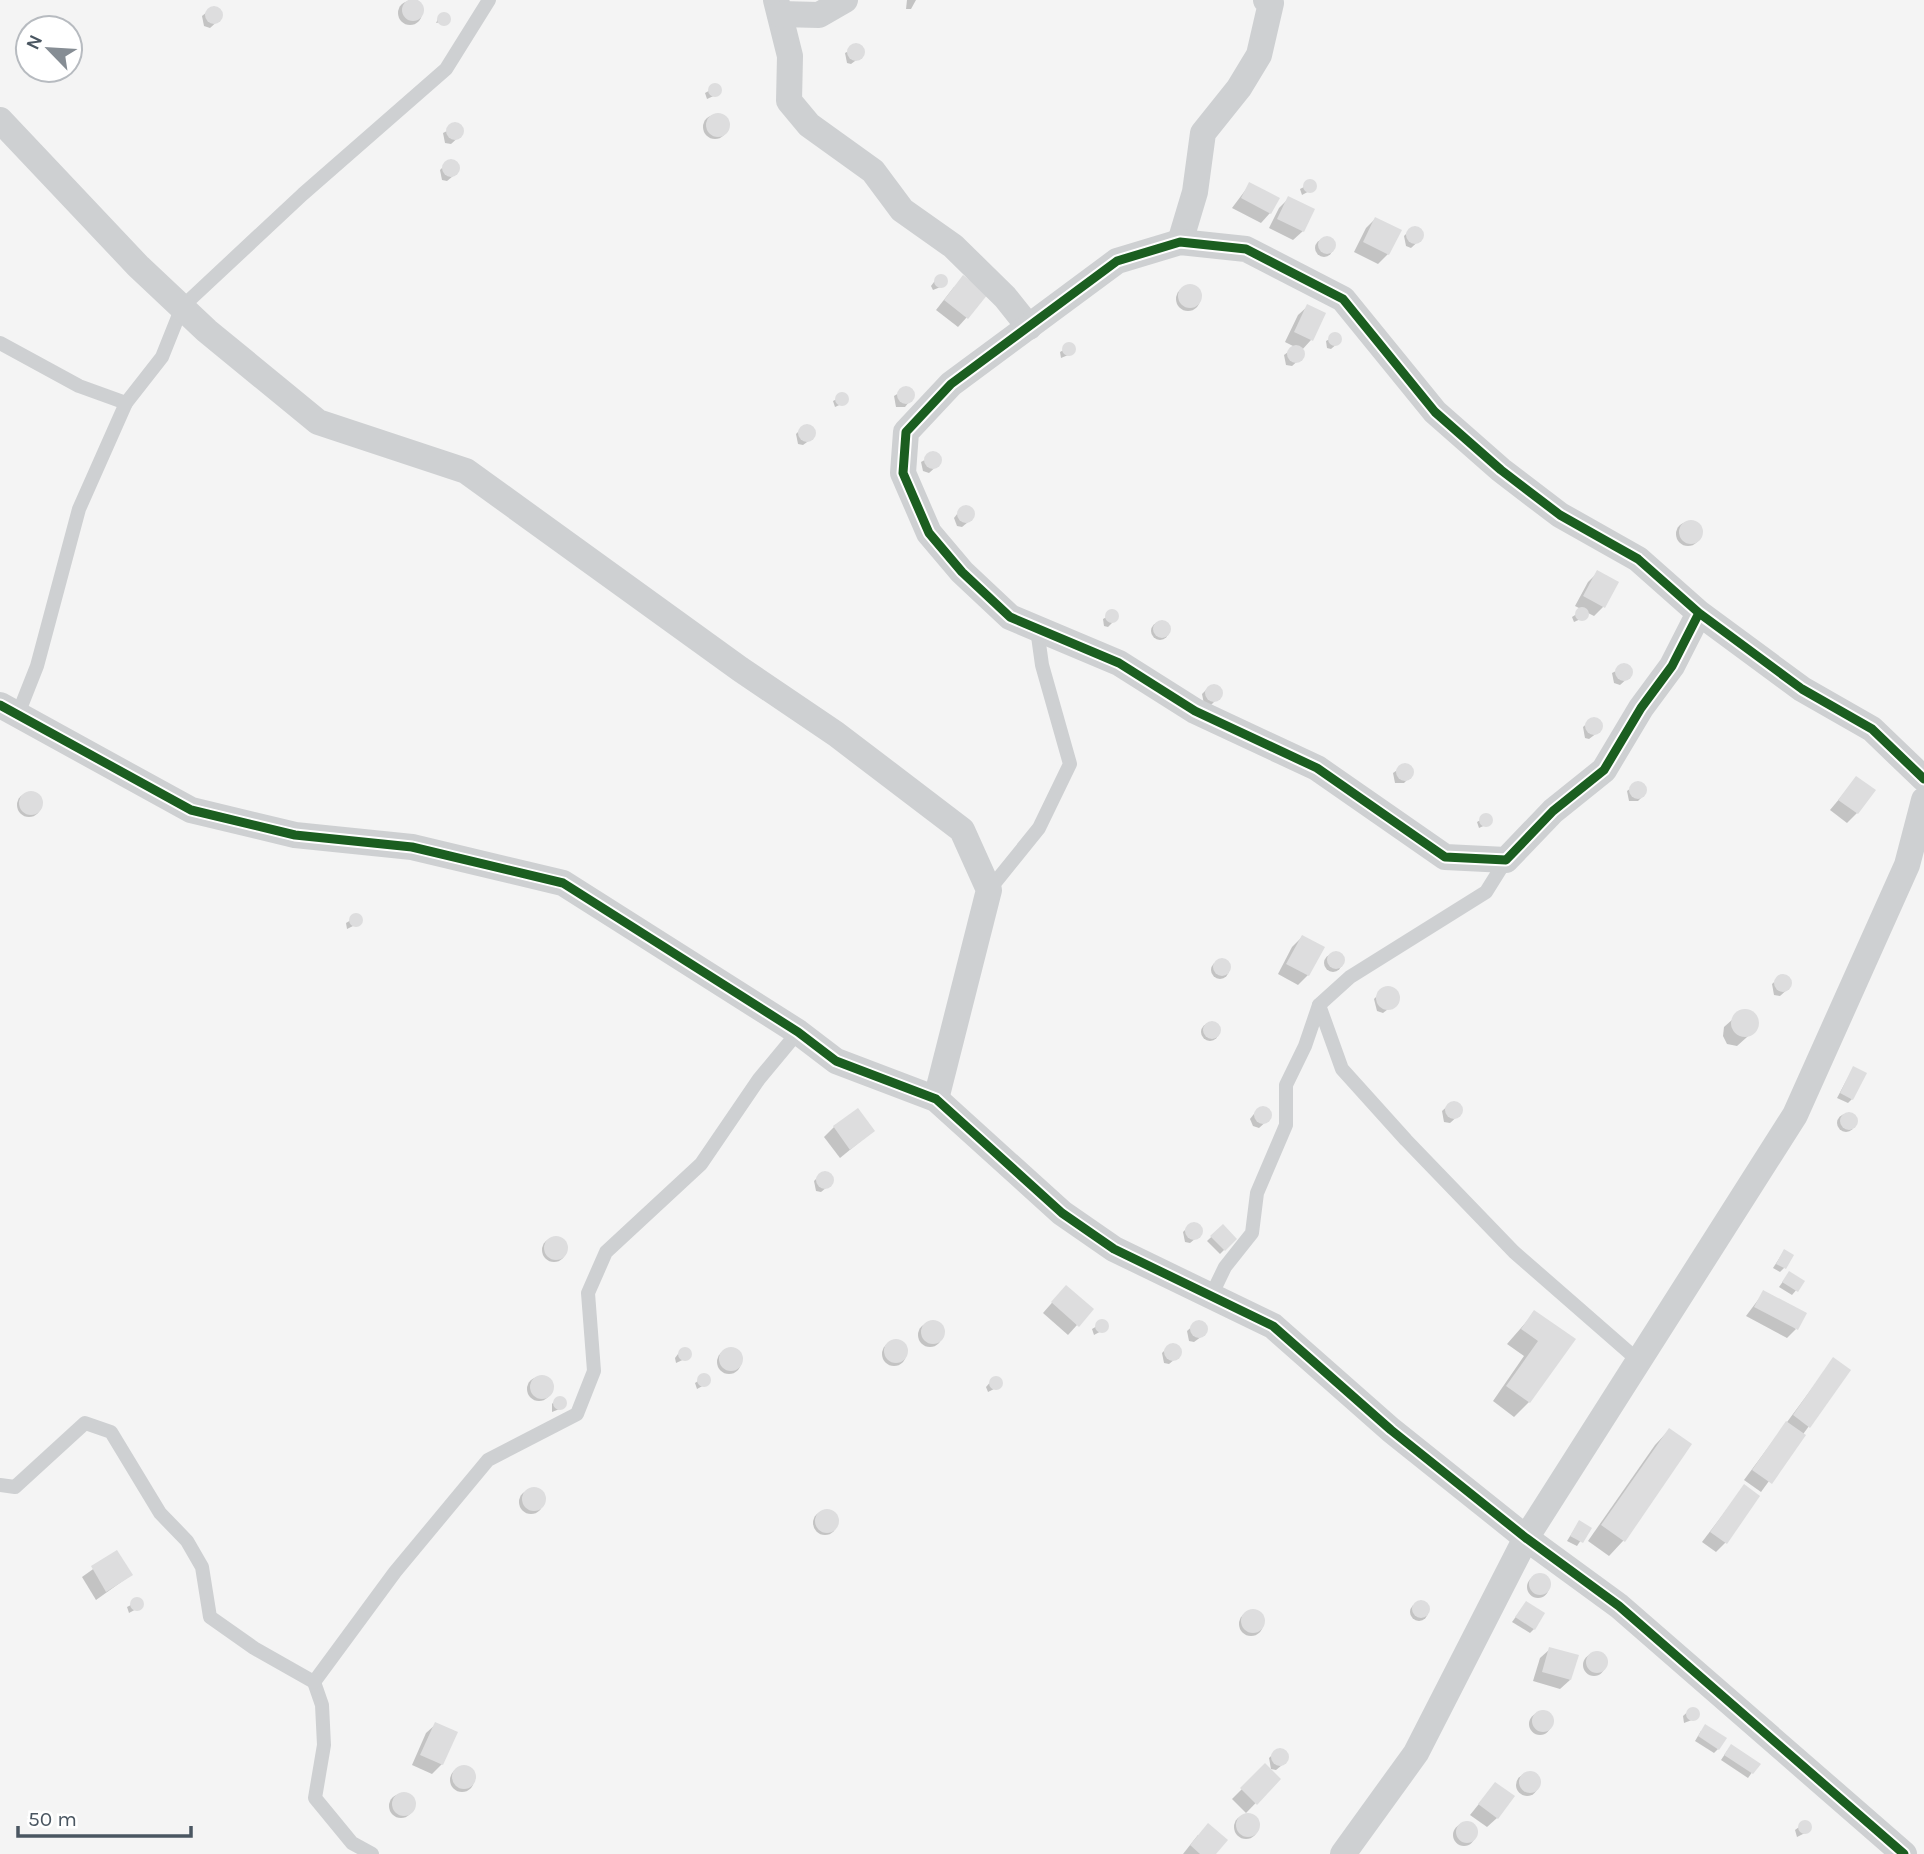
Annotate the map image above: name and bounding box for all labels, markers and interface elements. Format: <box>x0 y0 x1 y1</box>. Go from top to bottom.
north arrow <box>14 14 84 84</box>
text: N <box>22 31 47 53</box>
scale bar <box>18 1794 191 1838</box>
text: 50 m <box>28 1807 77 1831</box>

